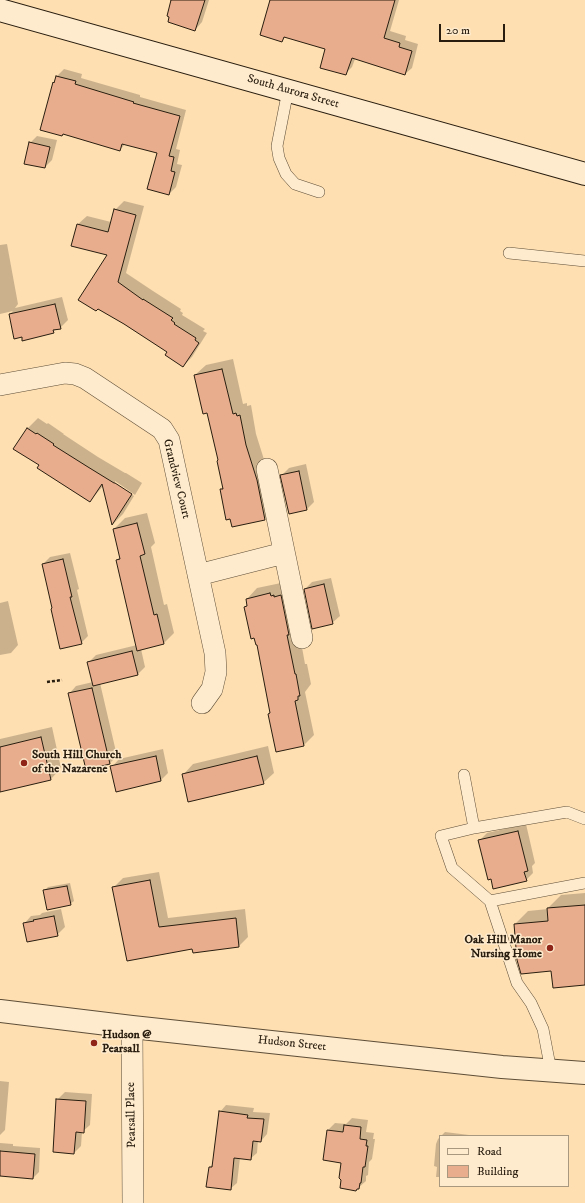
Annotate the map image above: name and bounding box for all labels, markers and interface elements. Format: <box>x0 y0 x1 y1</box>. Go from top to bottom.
scale bar <box>441 16 507 42</box>
text: 20 m <box>446 23 470 38</box>
street label: South Aurora Street <box>245 72 341 112</box>
street label: Grandview Court <box>159 438 193 520</box>
place label: South Hill Church of the Nazarene <box>32 749 121 777</box>
marker: South Hill Church of the Nazarene <box>19 758 29 768</box>
place label: Oak Hill Manor Nursing Home <box>464 934 542 962</box>
marker: Oak Hill Manor Nursing Home <box>545 943 555 953</box>
place label: Hudson @ Pearsall <box>102 1029 151 1057</box>
street label: Hudson Street <box>257 1033 327 1055</box>
marker: Hudson @ Pearsall <box>89 1038 99 1048</box>
street label: Pearsall Place <box>124 1082 140 1148</box>
legend <box>439 1135 569 1187</box>
text: Road <box>477 1144 502 1159</box>
text: Building <box>477 1164 518 1179</box>

